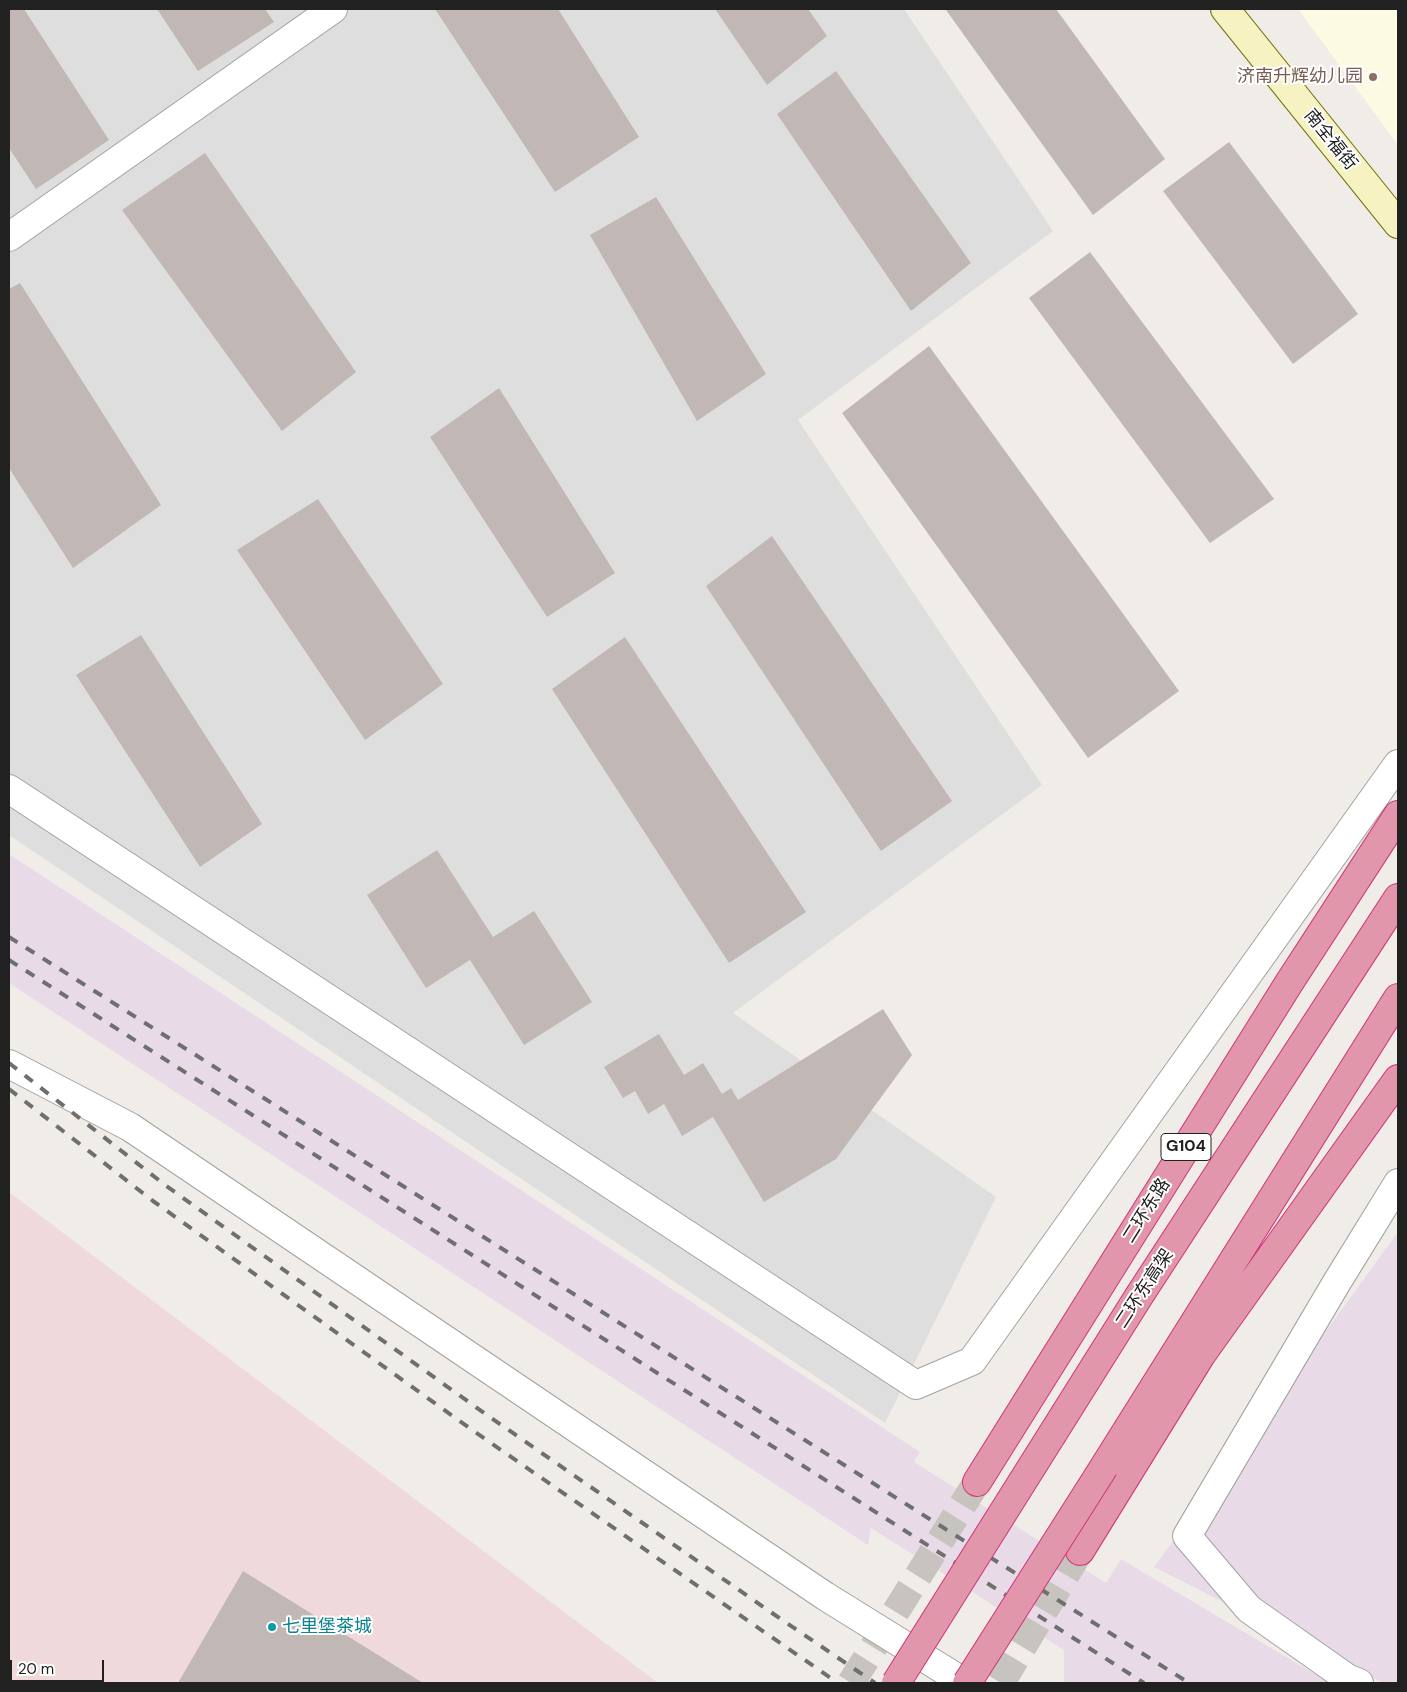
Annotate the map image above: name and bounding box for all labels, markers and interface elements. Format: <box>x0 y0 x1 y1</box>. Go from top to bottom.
place label: 济南升辉幼儿园 <box>1237 66 1363 88</box>
marker: 济南升辉幼儿园 <box>1367 71 1379 83</box>
street label: 南全福街 <box>1299 105 1361 175</box>
road number: G104 <box>1161 1134 1211 1160</box>
street label: 二环东路 <box>1119 1175 1175 1247</box>
street label: 二环东高架 <box>1111 1245 1179 1333</box>
place label: 七里堡茶城 <box>282 1616 372 1638</box>
marker: 七里堡茶城 <box>266 1621 278 1633</box>
scale bar <box>12 1650 106 1682</box>
text: 20 m <box>18 1659 54 1679</box>

